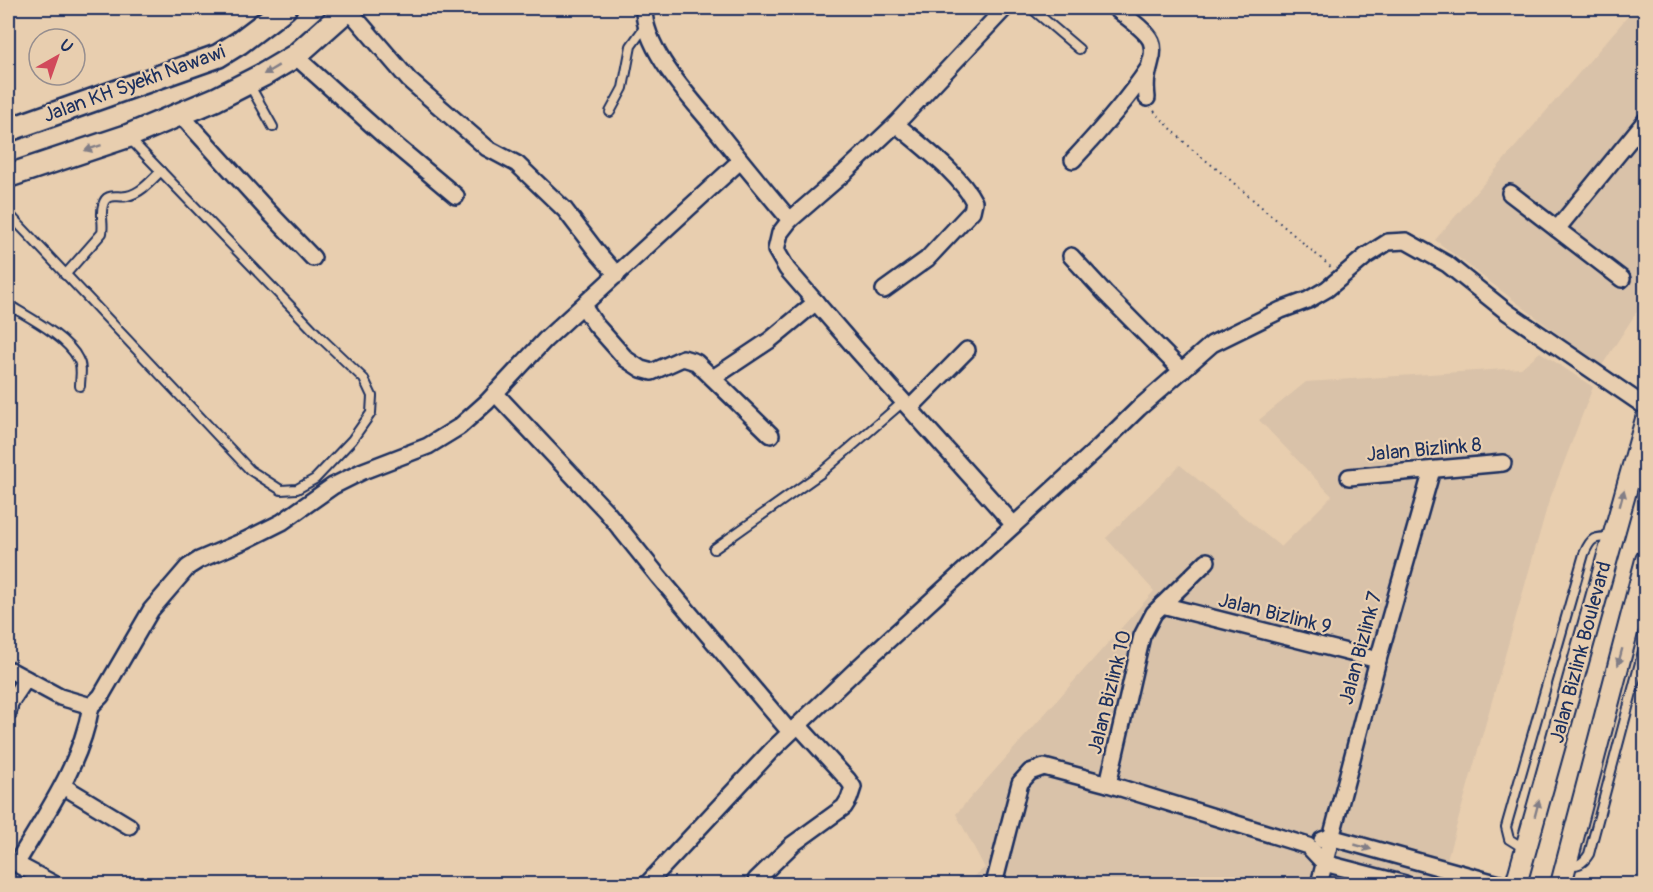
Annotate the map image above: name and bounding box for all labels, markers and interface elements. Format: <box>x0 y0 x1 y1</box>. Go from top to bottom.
north arrow <box>27 27 87 87</box>
text: U <box>56 35 77 58</box>
street label: Jalan KH Syekh Nawawi <box>40 39 229 128</box>
one-way arrow <box>263 65 279 76</box>
one-way arrow <box>84 144 102 153</box>
street label: Jalan Bizlink 8 <box>1365 432 1483 467</box>
one-way arrow <box>1618 489 1628 508</box>
street label: Jalan Bizlink Boulevard <box>1544 559 1617 746</box>
street label: Jalan Bizlink 9 <box>1216 587 1334 640</box>
street label: Jalan Bizlink 7 <box>1333 588 1388 707</box>
street label: Jalan Bizlink 10 <box>1082 628 1137 757</box>
one-way arrow <box>1615 649 1624 667</box>
one-way arrow <box>1533 799 1542 817</box>
one-way arrow <box>1354 842 1372 852</box>

